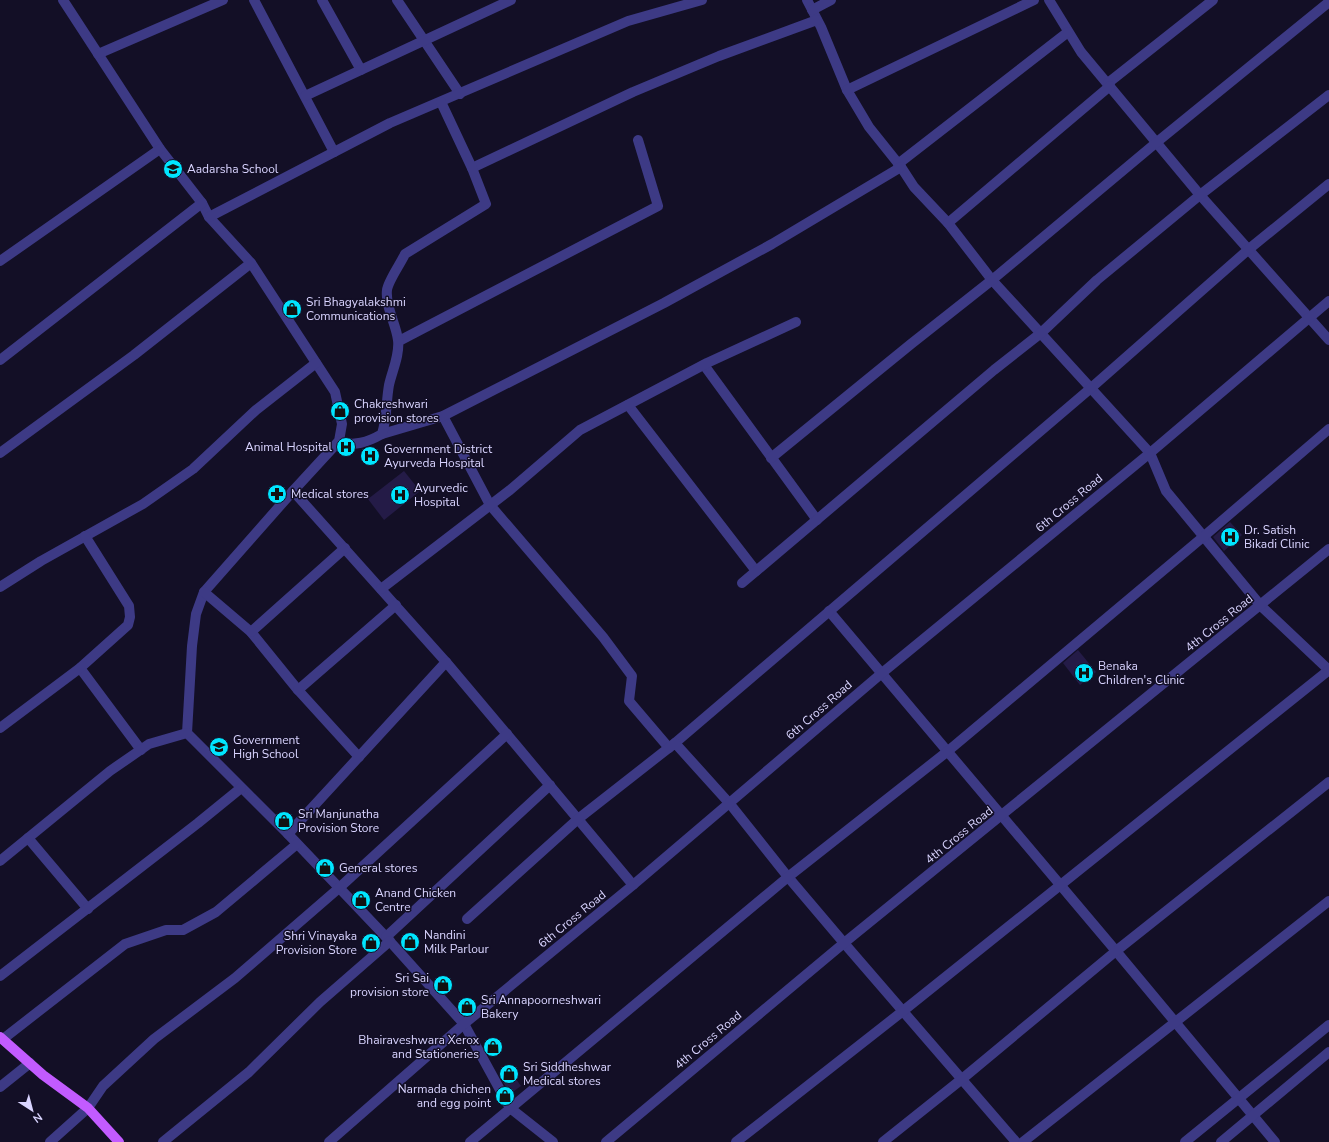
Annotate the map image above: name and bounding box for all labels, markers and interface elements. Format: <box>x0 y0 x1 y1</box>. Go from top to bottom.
school or university icon: Aadarsha School <box>162 158 184 180</box>
place label: Aadarsha School <box>187 161 279 177</box>
place label: Sri Bhagyalakshmi Communications <box>306 294 406 324</box>
shop icon: Sri Bhagyalakshmi Communications <box>281 298 303 320</box>
place label: Chakreshwari provision stores <box>354 396 439 426</box>
shop icon: Chakreshwari provision stores <box>329 400 351 422</box>
hospital icon: Animal Hospital <box>335 436 357 458</box>
place label: Animal Hospital <box>245 439 332 455</box>
place label: Government District Ayurveda Hospital <box>384 441 493 471</box>
hospital icon: Government District Ayurveda Hospital <box>359 445 381 467</box>
street label: 6th Cross Road <box>1032 470 1106 536</box>
place label: Ayurvedic Hospital <box>414 480 468 510</box>
pharmacy icon: Medical stores <box>266 483 288 505</box>
hospital icon: Ayurvedic Hospital <box>389 484 411 506</box>
place label: Medical stores <box>291 486 369 502</box>
place label: Dr. Satish Bikadi Clinic <box>1244 522 1310 552</box>
hospital icon: Dr. Satish Bikadi Clinic <box>1219 526 1241 548</box>
street label: 4th Cross Road <box>1182 591 1256 655</box>
place label: Benaka Children's Clinic <box>1098 658 1185 688</box>
hospital icon: Benaka Children's Clinic <box>1073 662 1095 684</box>
street label: 6th Cross Road <box>782 677 856 743</box>
place label: Government High School <box>233 732 300 762</box>
school or university icon: Government High School <box>208 736 230 758</box>
street label: 4th Cross Road <box>922 803 996 867</box>
place label: Sri Manjunatha Provision Store <box>298 806 379 836</box>
shop icon: Sri Manjunatha Provision Store <box>273 810 295 832</box>
shop icon: General stores <box>314 857 336 879</box>
place label: General stores <box>339 860 418 876</box>
place label: Anand Chicken Centre <box>375 885 456 915</box>
street label: 6th Cross Road <box>535 887 609 951</box>
shop icon: Anand Chicken Centre <box>350 889 372 911</box>
place label: Nandini Milk Parlour <box>424 927 490 957</box>
place label: Shri Vinayaka Provision Store <box>276 928 357 958</box>
shop icon: Nandini Milk Parlour <box>399 931 421 953</box>
shop icon: Shri Vinayaka Provision Store <box>360 932 382 954</box>
place label: Sri Sai provision store <box>350 970 429 1000</box>
shop icon: Sri Sai provision store <box>432 974 454 996</box>
place label: Sri Annapoorneshwari Bakery <box>481 992 601 1022</box>
shop icon: Sri Annapoorneshwari Bakery <box>456 996 478 1018</box>
street label: 4th Cross Road <box>671 1007 745 1073</box>
place label: Bhairaveshwara Xerox and Stationeries <box>358 1032 480 1062</box>
shop icon: Bhairaveshwara Xerox and Stationeries <box>482 1036 504 1058</box>
place label: Sri Siddheshwar Medical stores <box>523 1059 612 1089</box>
shop icon: Sri Siddheshwar Medical stores <box>498 1063 520 1085</box>
place label: Narmada chichen and egg point <box>398 1081 492 1111</box>
shop icon: Narmada chichen and egg point <box>494 1085 516 1107</box>
north arrow <box>12 1090 52 1130</box>
text: N <box>30 1109 45 1126</box>

